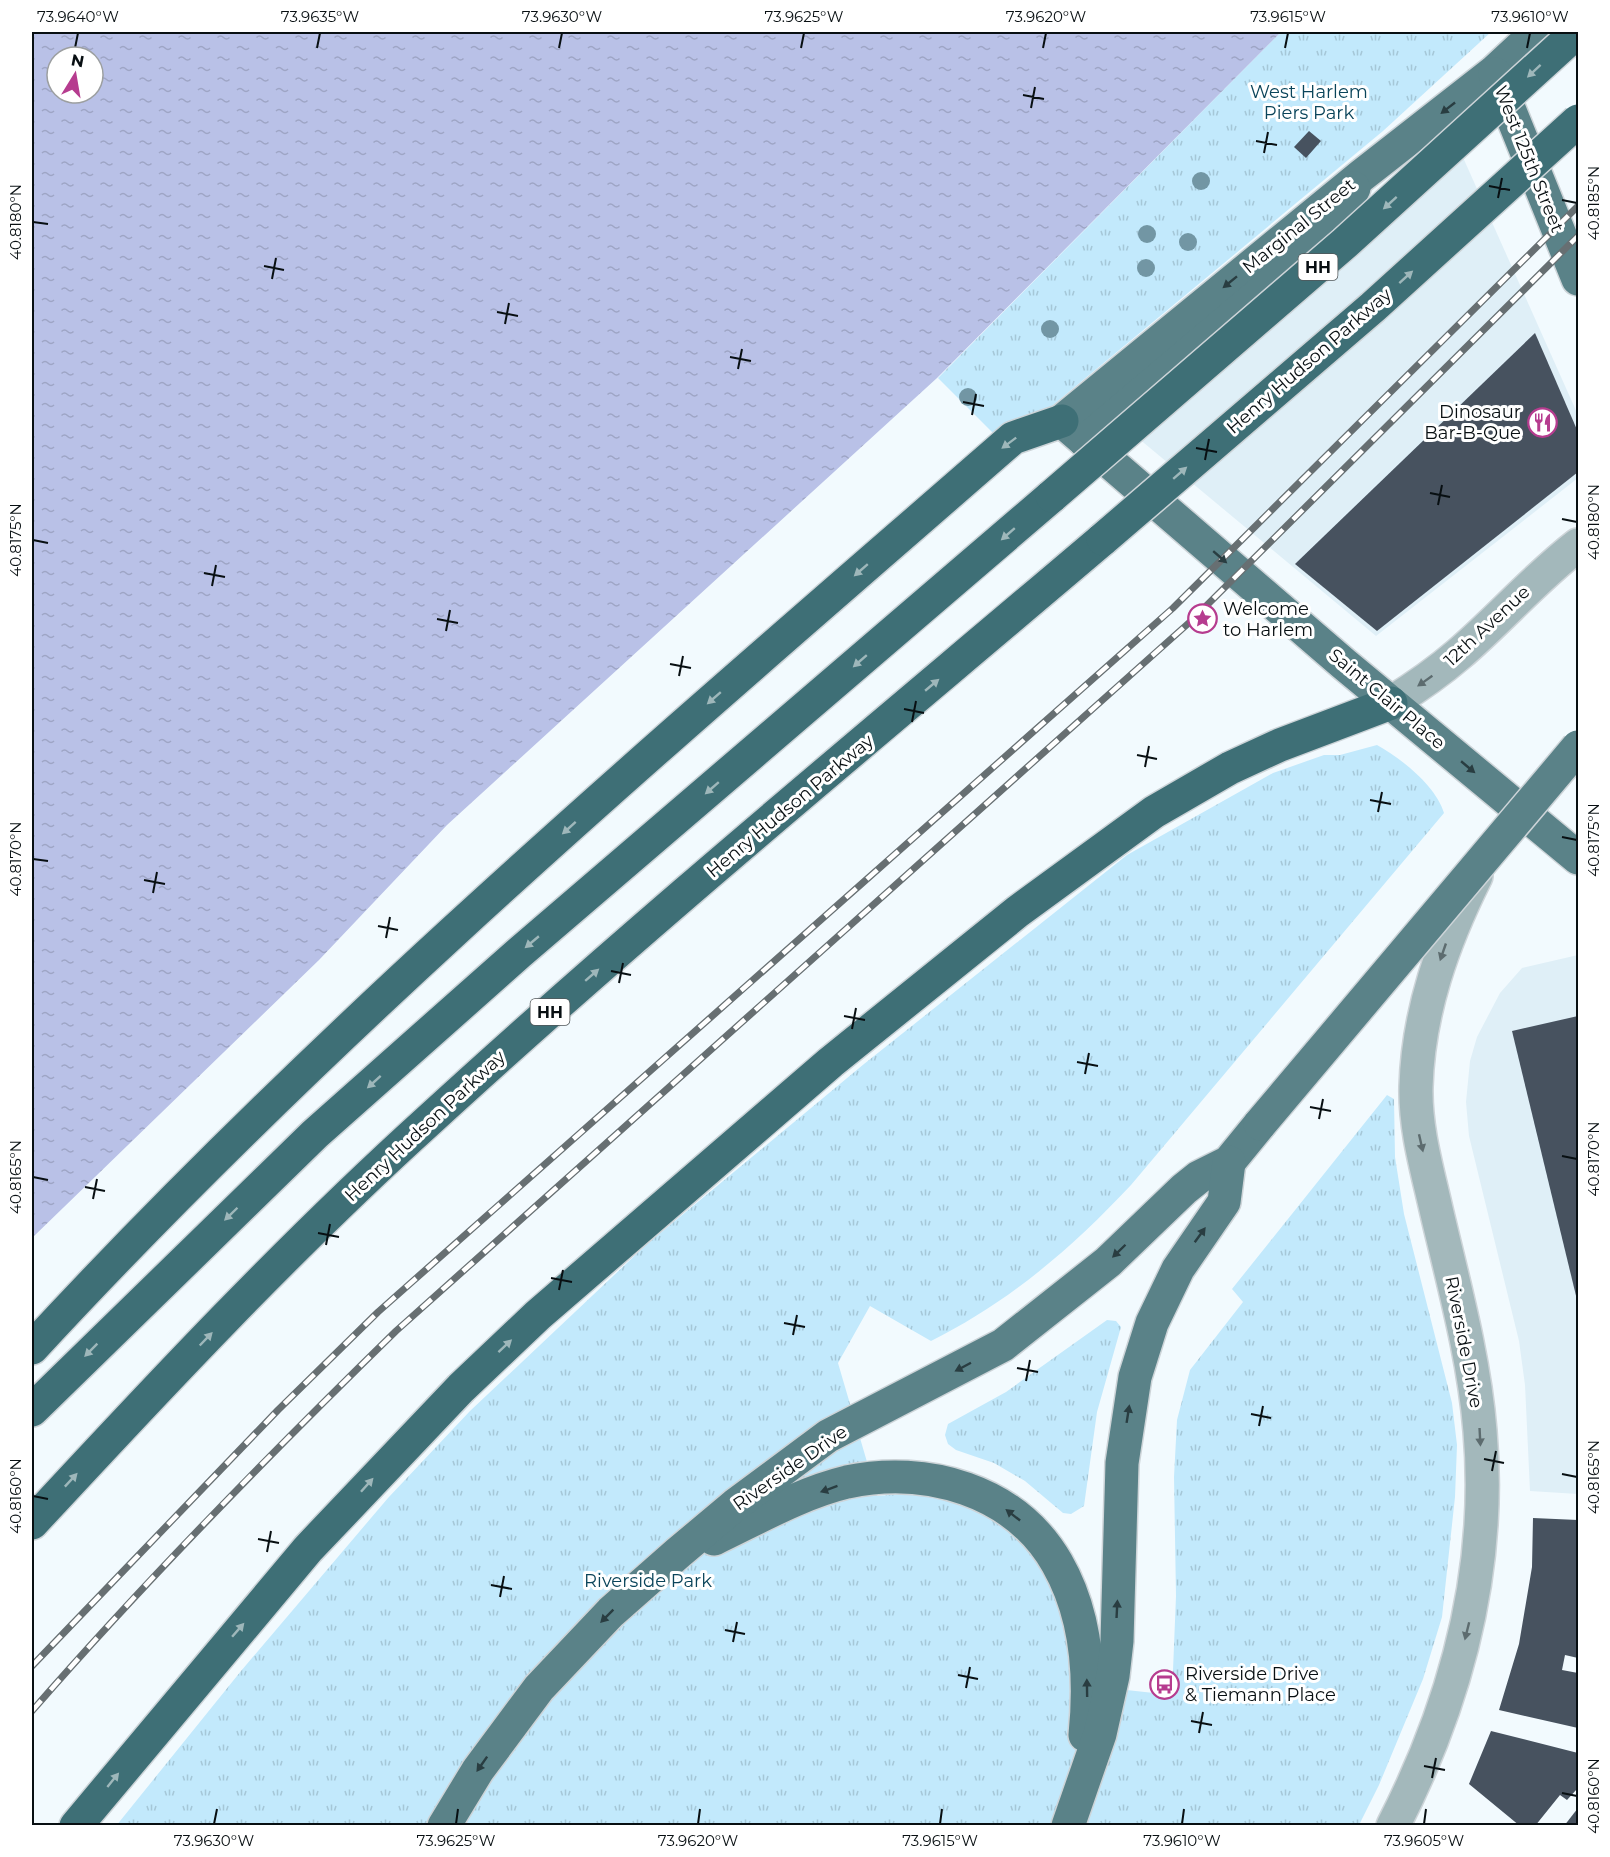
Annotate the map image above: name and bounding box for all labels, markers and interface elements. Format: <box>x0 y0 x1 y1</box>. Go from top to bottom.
text: 73.9640°W <box>37 7 119 26</box>
text: 73.9635°W <box>281 7 360 26</box>
text: 73.9630°W <box>522 7 603 26</box>
text: 73.9625°W <box>765 7 844 26</box>
text: 73.9620°W <box>1006 7 1087 26</box>
text: 73.9615°W <box>1250 7 1326 26</box>
text: 73.9610°W <box>1491 7 1569 26</box>
north arrow <box>45 45 105 105</box>
text: N <box>70 50 86 71</box>
one-way arrow <box>1527 64 1541 78</box>
park label: West Harlem Piers Park <box>1250 81 1368 124</box>
street label: West 125th Street <box>1490 82 1568 236</box>
one-way arrow <box>1440 102 1456 114</box>
text: 40.8185°N <box>1584 166 1603 240</box>
street label: Marginal Street <box>1238 174 1360 278</box>
text: 40.8180°N <box>6 184 25 260</box>
one-way arrow <box>1383 196 1398 209</box>
road number: HH <box>1298 254 1338 280</box>
one-way arrow <box>1399 270 1414 284</box>
one-way arrow <box>1222 275 1237 288</box>
street label: Henry Hudson Parkway <box>1222 283 1396 439</box>
place label: Dinosaur Bar-B-Que <box>1424 401 1521 444</box>
restaurant icon: Dinosaur Bar-B-Que <box>1526 406 1558 438</box>
one-way arrow <box>1001 436 1016 448</box>
one-way arrow <box>1172 467 1187 480</box>
text: 40.8180°N <box>1584 484 1603 560</box>
text: 40.8175°N <box>6 503 25 577</box>
one-way arrow <box>1001 527 1016 540</box>
one-way arrow <box>1212 550 1227 563</box>
one-way arrow <box>854 563 869 576</box>
street label: 12th Avenue <box>1440 581 1534 671</box>
place label: Welcome to Harlem <box>1223 598 1313 641</box>
place icon: Welcome to Harlem <box>1186 603 1218 635</box>
street label: Saint Clair Place <box>1324 644 1450 754</box>
one-way arrow <box>853 654 868 667</box>
one-way arrow <box>1417 675 1433 686</box>
one-way arrow <box>924 678 940 691</box>
one-way arrow <box>707 691 722 704</box>
street label: Henry Hudson Parkway <box>702 730 878 882</box>
one-way arrow <box>1460 760 1476 773</box>
one-way arrow <box>705 781 720 794</box>
text: 40.8175°N <box>1584 803 1603 877</box>
one-way arrow <box>561 821 576 835</box>
text: 40.8170°N <box>6 822 25 896</box>
one-way arrow <box>525 935 540 948</box>
one-way arrow <box>1437 943 1447 961</box>
one-way arrow <box>584 969 599 982</box>
road number: HH <box>530 999 570 1025</box>
street label: Henry Hudson Parkway <box>340 1046 510 1206</box>
one-way arrow <box>366 1075 381 1089</box>
text: 40.8170°N <box>1584 1122 1603 1196</box>
one-way arrow <box>1417 1134 1427 1152</box>
text: 40.8165°N <box>6 1140 25 1214</box>
one-way arrow <box>224 1207 238 1221</box>
one-way arrow <box>1194 1228 1206 1243</box>
one-way arrow <box>1113 1244 1127 1258</box>
street label: Riverside Drive <box>1440 1274 1488 1410</box>
one-way arrow <box>199 1332 213 1347</box>
one-way arrow <box>497 1340 511 1354</box>
one-way arrow <box>84 1343 98 1358</box>
one-way arrow <box>954 1362 971 1372</box>
one-way arrow <box>1124 1405 1133 1424</box>
street label: Riverside Drive <box>729 1421 851 1515</box>
one-way arrow <box>1476 1427 1485 1446</box>
text: 40.8165°N <box>1584 1440 1603 1514</box>
text: 40.8160°N <box>6 1458 25 1534</box>
one-way arrow <box>64 1473 78 1488</box>
one-way arrow <box>360 1477 374 1492</box>
one-way arrow <box>820 1484 838 1494</box>
one-way arrow <box>1006 1510 1021 1522</box>
park label: Riverside Park <box>584 1570 712 1592</box>
one-way arrow <box>1113 1599 1122 1618</box>
one-way arrow <box>601 1608 615 1622</box>
one-way arrow <box>1462 1621 1472 1640</box>
one-way arrow <box>231 1623 245 1638</box>
place label: Riverside Drive & Tiemann Place <box>1185 1663 1336 1706</box>
bus stop icon: Riverside Drive & Tiemann Place <box>1148 1668 1180 1700</box>
one-way arrow <box>1082 1678 1092 1697</box>
one-way arrow <box>476 1756 488 1772</box>
text: 40.8160°N <box>1584 1758 1603 1834</box>
one-way arrow <box>106 1773 119 1788</box>
text: 73.9630°W <box>174 1831 255 1850</box>
text: 73.9625°W <box>417 1831 496 1850</box>
text: 73.9620°W <box>658 1831 739 1850</box>
text: 73.9615°W <box>902 1831 978 1850</box>
text: 73.9610°W <box>1143 1831 1221 1850</box>
text: 73.9605°W <box>1384 1831 1464 1850</box>

